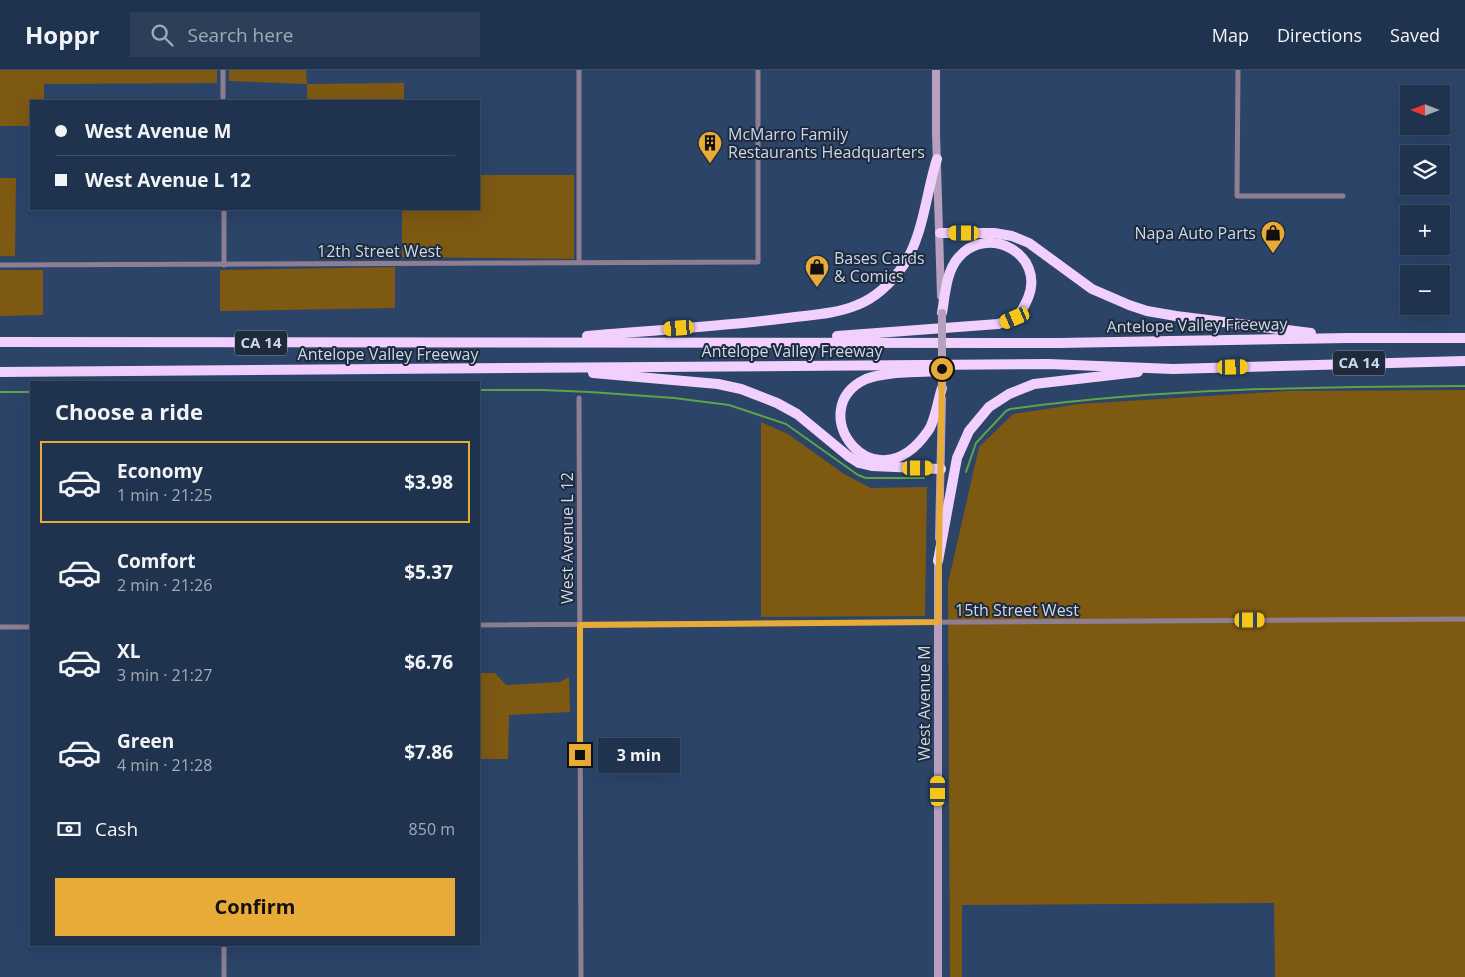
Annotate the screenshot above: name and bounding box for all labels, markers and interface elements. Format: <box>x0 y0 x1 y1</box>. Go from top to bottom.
search box <box>130 12 480 57</box>
text: Hoppr <box>25 18 100 51</box>
icon: search <box>148 21 176 49</box>
text: Search here <box>188 22 293 48</box>
text: Map <box>1212 23 1249 47</box>
text: Directions <box>1277 23 1362 47</box>
text: Saved <box>1390 23 1440 47</box>
north arrow <box>1400 85 1450 135</box>
map controls <box>1400 85 1450 315</box>
text: West Avenue M <box>85 118 231 144</box>
place label: McMarro Family Restaurants Headquarters <box>728 123 925 163</box>
building icon: McMarro Family Restaurants Headquarters <box>697 130 723 164</box>
button: layers <box>1400 145 1450 195</box>
text: West Avenue L 12 <box>85 167 251 193</box>
button: + <box>1400 205 1450 255</box>
shop icon: Napa Auto Parts <box>1260 220 1286 254</box>
place label: Napa Auto Parts <box>1134 222 1256 244</box>
car <box>949 226 979 241</box>
street label: 12th Street West <box>317 240 441 262</box>
place label: Bases Cards & Comics <box>834 247 925 287</box>
shop icon: Bases Cards & Comics <box>804 254 830 288</box>
button: − <box>1400 265 1450 315</box>
car <box>998 305 1031 331</box>
street label: Antelope Valley Freeway <box>1106 312 1289 338</box>
car <box>663 319 694 337</box>
road number: CA 14 <box>235 330 287 356</box>
street label: Antelope Valley Freeway <box>702 340 883 362</box>
street label: Antelope Valley Freeway <box>298 343 479 365</box>
road number: CA 14 <box>1333 350 1385 376</box>
route start <box>931 358 953 380</box>
car <box>1217 359 1248 375</box>
text: Choose a ride <box>55 396 203 426</box>
text: Economy <box>117 458 203 484</box>
icon: car <box>57 460 102 505</box>
car <box>903 461 933 476</box>
text: $3.98 <box>404 469 453 495</box>
street label: West Avenue L 12 <box>556 472 578 604</box>
text: 1 min · 21:25 <box>117 484 212 506</box>
text: Comfort <box>117 548 196 574</box>
icon: car <box>57 550 102 595</box>
text: $5.37 <box>404 559 453 585</box>
text: 2 min · 21:26 <box>117 574 212 596</box>
street label: 15th Street West <box>955 599 1079 621</box>
car <box>1235 613 1265 628</box>
text: XL <box>117 638 140 664</box>
icon: car <box>57 640 102 685</box>
street label: West Avenue M <box>913 645 935 761</box>
text: $6.76 <box>404 649 453 675</box>
text: 3 min · 21:27 <box>117 664 212 686</box>
text: Green <box>117 728 174 754</box>
icon: car <box>57 730 102 775</box>
callout: 3 min <box>598 738 680 772</box>
text: $7.86 <box>404 739 453 765</box>
route end <box>569 744 591 766</box>
text: 3 min <box>617 744 661 766</box>
text: 4 min · 21:28 <box>117 754 212 776</box>
car <box>930 776 945 806</box>
icon: cash <box>55 815 83 843</box>
text: Cash <box>95 816 138 842</box>
text: 850 m <box>409 818 455 840</box>
button: Confirm <box>55 878 455 936</box>

